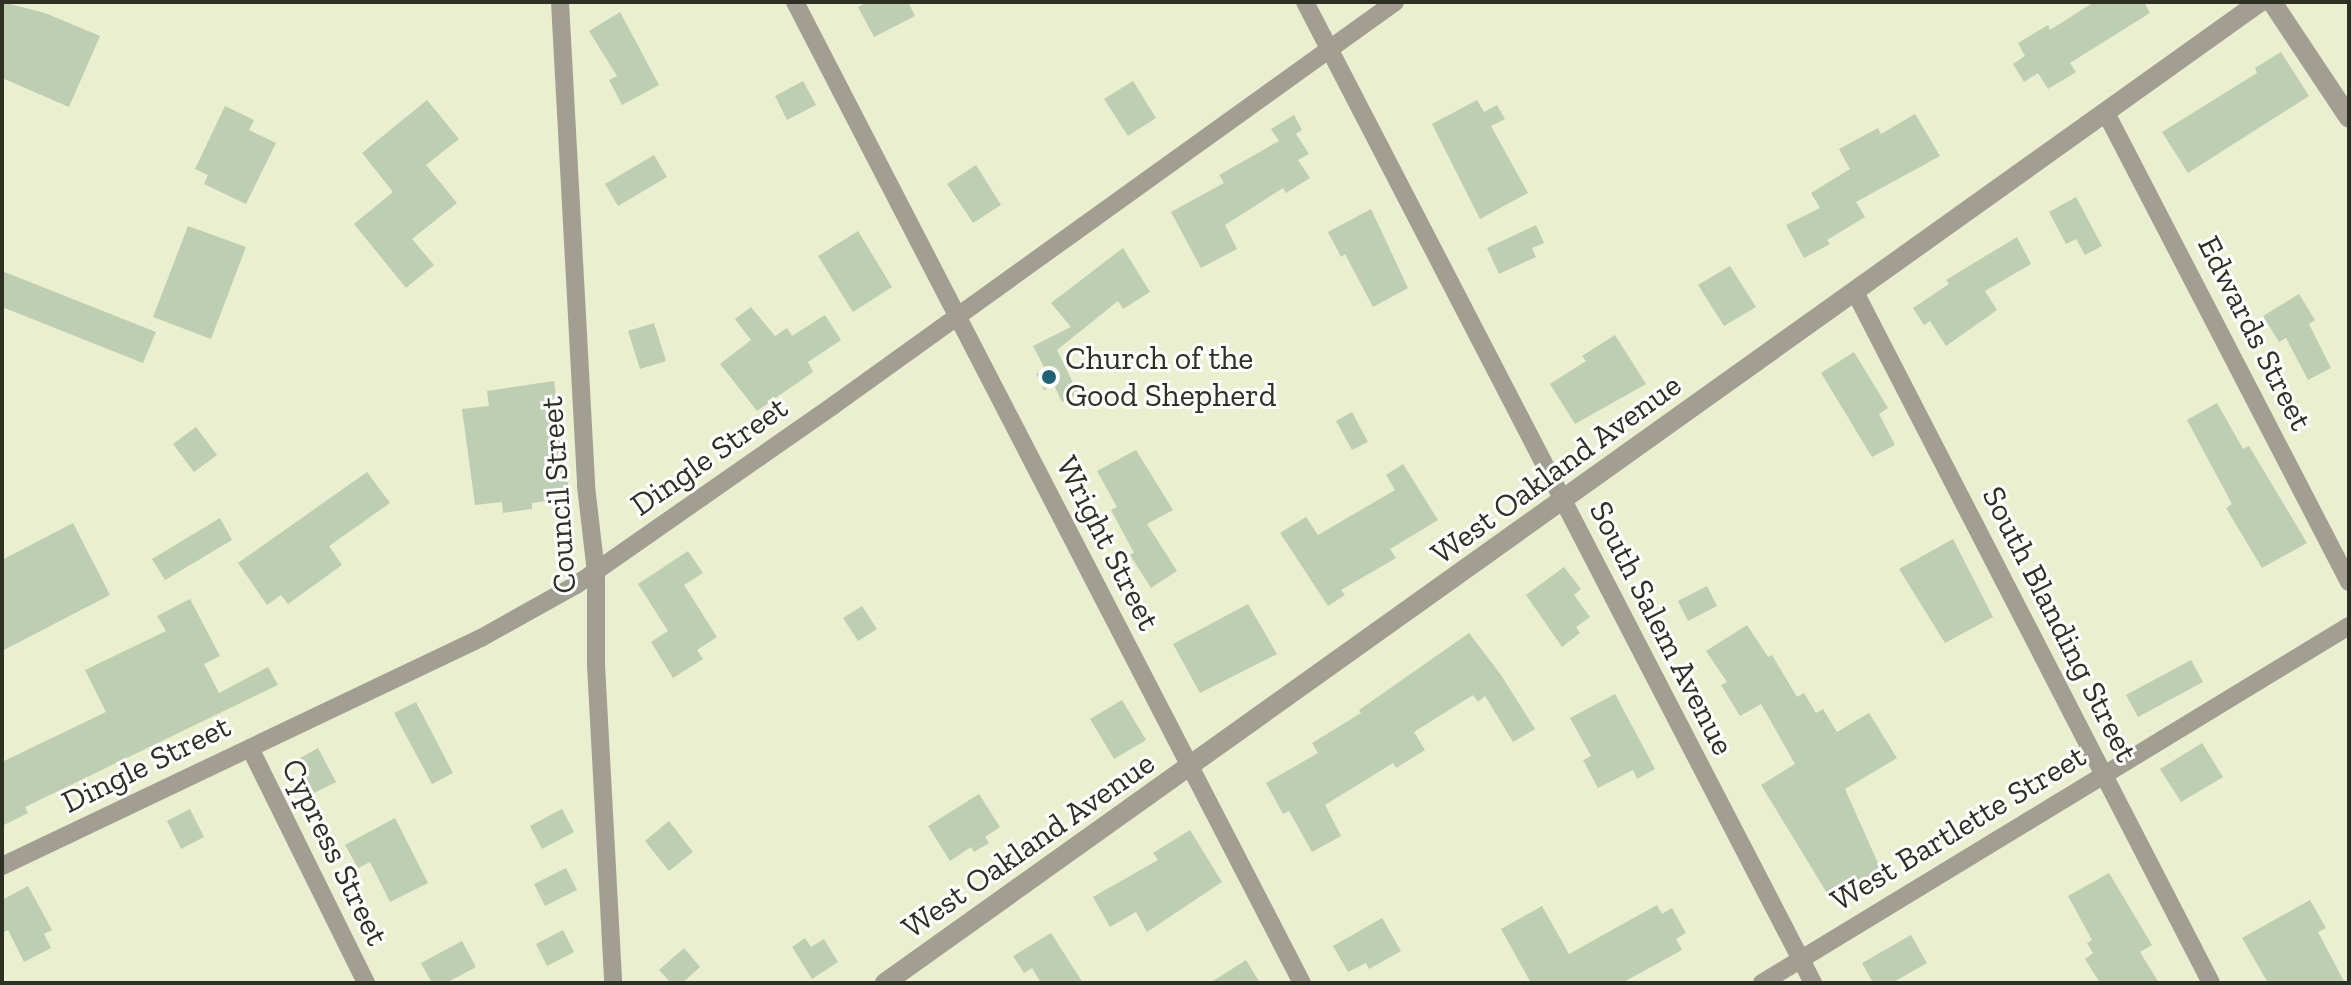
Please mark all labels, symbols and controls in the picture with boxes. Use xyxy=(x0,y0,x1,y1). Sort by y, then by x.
street label: Edwards Street xyxy=(2190,230,2320,436)
place label: Church of the Good Shepherd xyxy=(1065,340,1276,415)
street label: West Oakland Avenue xyxy=(1423,365,1689,573)
marker: Church of the Good Shepherd xyxy=(1040,368,1058,386)
street label: Dingle Street xyxy=(623,388,795,524)
street label: Council Street xyxy=(532,395,584,595)
street label: Wright Street xyxy=(1048,450,1168,636)
street label: South Blanding Street xyxy=(1974,480,2146,768)
street label: South Salem Avenue xyxy=(1581,494,1743,762)
street label: Dingle Street xyxy=(56,707,236,821)
street label: West Bartlette Street xyxy=(1824,737,2092,919)
street label: West Oakland Avenue xyxy=(894,743,1162,947)
street label: Cypress Street xyxy=(273,752,397,952)

